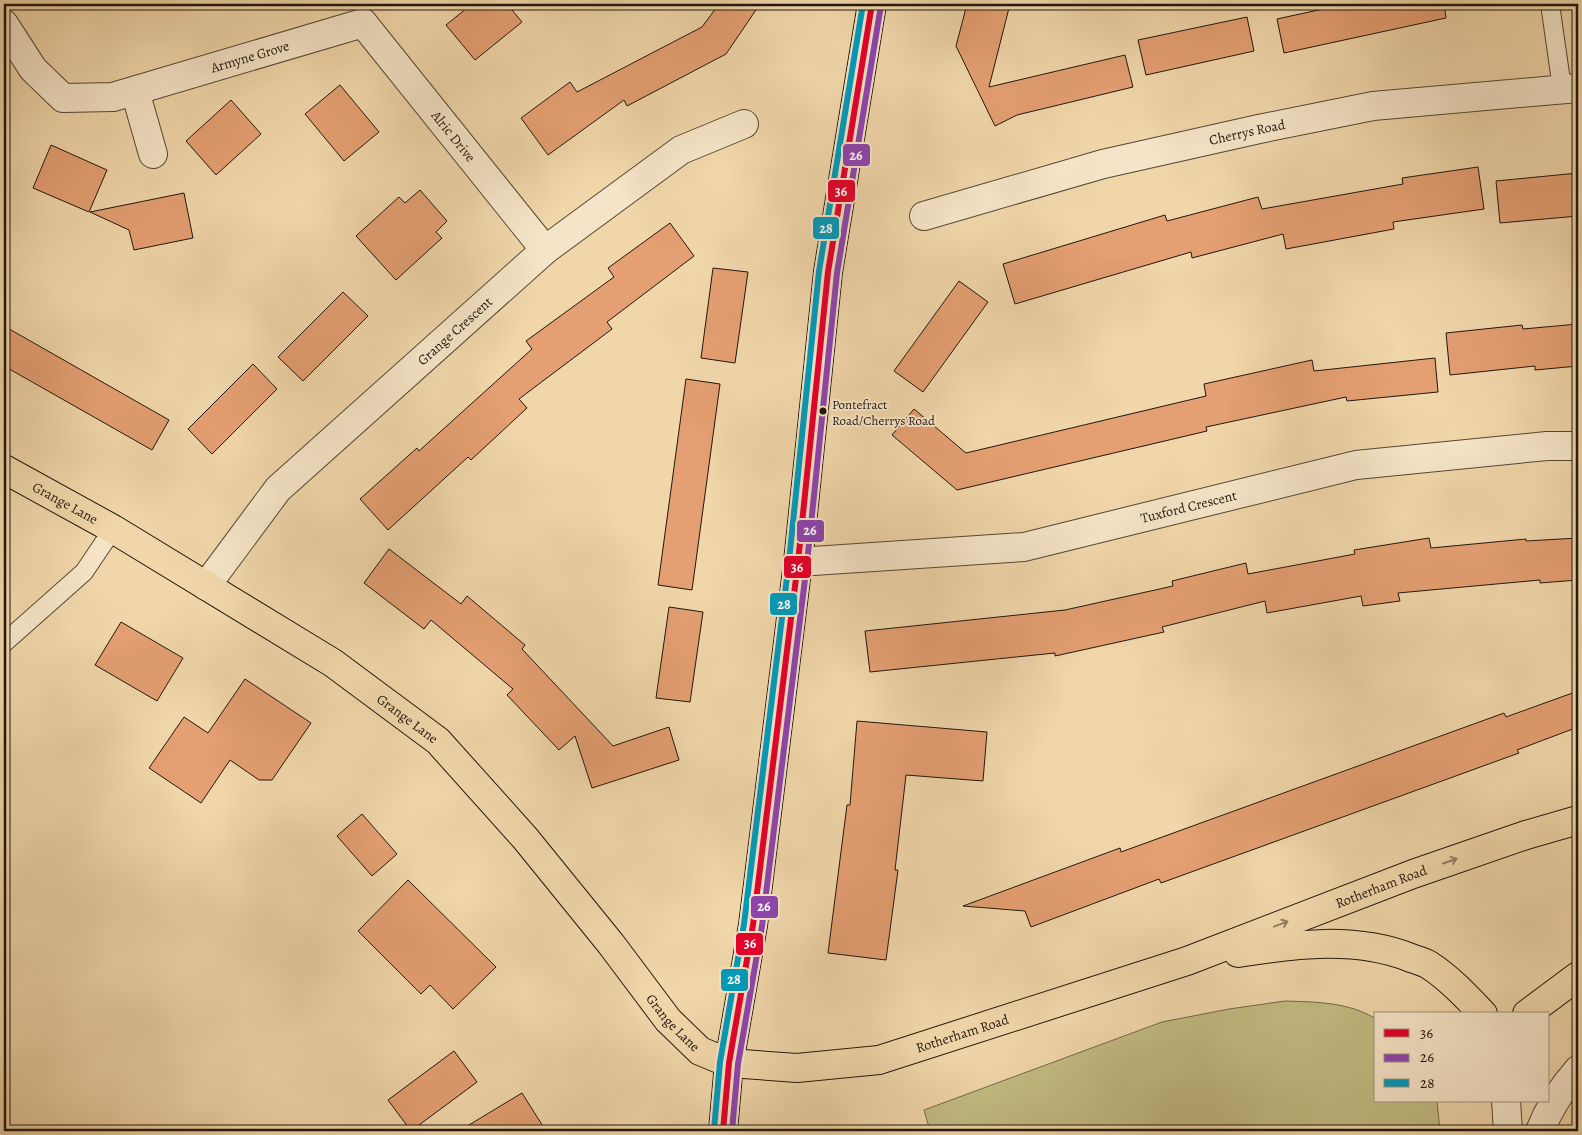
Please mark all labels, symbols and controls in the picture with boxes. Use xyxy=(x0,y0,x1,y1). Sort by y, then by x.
street label: Armyne Grove xyxy=(208,36,292,78)
street label: Alric Drive xyxy=(426,106,480,166)
street label: Cherrys Road xyxy=(1207,115,1287,150)
line badge: 26 xyxy=(842,143,871,167)
text: 26 xyxy=(849,146,863,165)
line badge: 36 xyxy=(827,179,856,203)
text: 36 xyxy=(835,182,848,201)
line badge: 28 xyxy=(812,216,840,240)
text: 28 xyxy=(819,219,833,238)
street label: Grange Crescent xyxy=(414,292,497,370)
place label: Pontefract Road/Cherrys Road xyxy=(832,396,935,429)
marker: Pontefract Road/Cherrys Road xyxy=(818,406,828,416)
street label: Grange Lane xyxy=(29,477,101,529)
street label: Tuxford Crescent xyxy=(1139,486,1239,528)
line badge: 26 xyxy=(796,519,825,543)
text: 26 xyxy=(803,521,817,540)
line badge: 36 xyxy=(783,555,812,579)
text: 36 xyxy=(791,558,804,577)
line badge: 28 xyxy=(769,592,798,616)
text: 28 xyxy=(777,595,791,614)
street label: Grange Lane xyxy=(373,690,442,748)
one-way arrow xyxy=(1441,856,1457,865)
street label: Rotherham Road xyxy=(1333,861,1430,913)
line badge: 26 xyxy=(750,895,779,919)
text: 26 xyxy=(757,897,771,916)
one-way arrow xyxy=(1273,919,1288,928)
line badge: 36 xyxy=(735,932,764,956)
text: 36 xyxy=(744,934,757,953)
line badge: 28 xyxy=(720,968,749,992)
text: 28 xyxy=(727,970,741,989)
street label: Grange Lane xyxy=(642,990,704,1056)
street label: Rotherham Road xyxy=(914,1010,1012,1058)
legend xyxy=(1374,1012,1550,1102)
text: 36 xyxy=(1420,1023,1433,1043)
text: 26 xyxy=(1420,1047,1434,1067)
text: 28 xyxy=(1420,1073,1434,1093)

